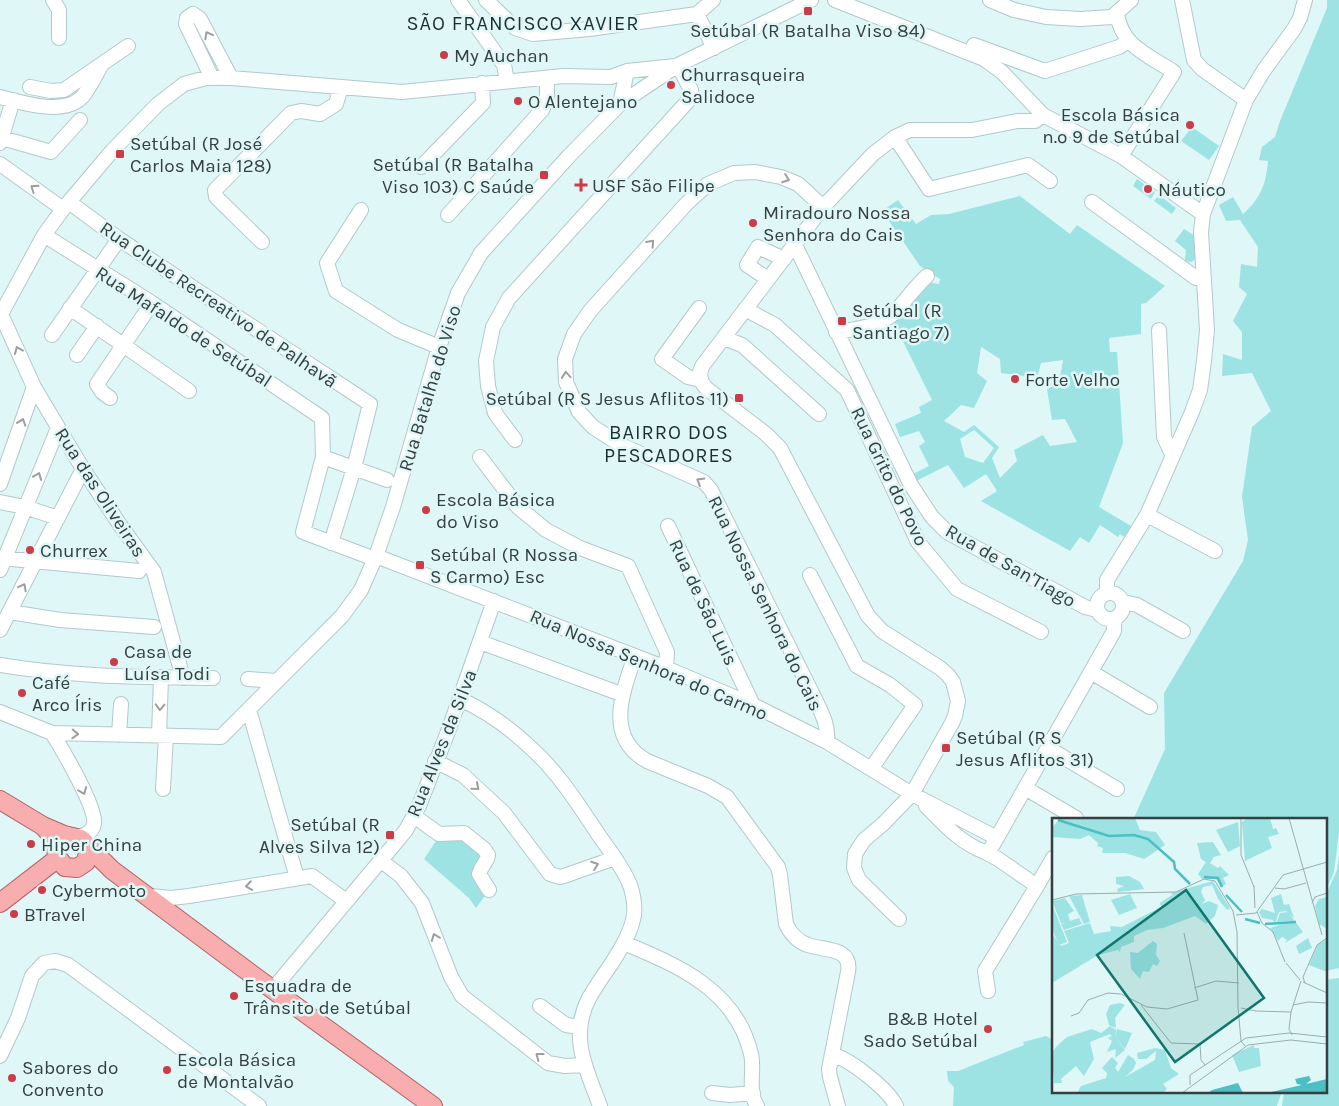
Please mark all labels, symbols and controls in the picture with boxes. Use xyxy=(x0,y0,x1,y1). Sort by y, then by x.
marker: Setúbal (R Batalha Viso 84) xyxy=(802,5,814,17)
district label: SÃO FRANCISCO XAVIER xyxy=(406,12,640,35)
place label: Setúbal (R Batalha Viso 84) xyxy=(690,20,926,42)
one-way arrow xyxy=(204,31,214,40)
place label: My Auchan xyxy=(454,45,549,67)
marker: My Auchan xyxy=(438,49,450,61)
place label: Churrasqueira Salidoce xyxy=(681,64,805,108)
marker: Churrasqueira Salidoce xyxy=(665,79,677,91)
place label: O Alentejano xyxy=(528,91,637,113)
marker: O Alentejano xyxy=(512,95,524,107)
place label: Escola Básica n.º 9 de Setúbal xyxy=(1042,104,1180,148)
marker: Escola Básica n.º 9 de Setúbal xyxy=(1184,119,1196,131)
place label: Setúbal (R José Carlos Maia 128) xyxy=(130,133,272,177)
marker: Setúbal (R José Carlos Maia 128) xyxy=(114,148,126,160)
place label: Setúbal (R Batalha Viso 103) C Saúde xyxy=(373,154,534,198)
marker: Setúbal (R Batalha Viso 103) C Saúde xyxy=(538,169,550,181)
one-way arrow xyxy=(781,173,790,183)
place label: USF São Filipe xyxy=(592,175,715,197)
marker: USF São Filipe xyxy=(574,178,588,192)
place label: Náutico xyxy=(1158,179,1226,201)
marker: Náutico xyxy=(1142,183,1154,195)
one-way arrow xyxy=(30,185,40,194)
place label: Miradouro Nossa Senhora do Cais xyxy=(763,202,911,246)
street label: Rua Clube Recreativo de Palhavã xyxy=(96,217,341,393)
marker: Miradouro Nossa Senhora do Cais xyxy=(747,217,759,229)
one-way arrow xyxy=(645,239,654,248)
street label: Rua Mafaldo de Setúbal xyxy=(91,262,276,392)
place label: Setúbal (R Santiago 7) xyxy=(852,300,950,344)
street label: Rua Batalha do Viso xyxy=(394,303,466,474)
marker: Setúbal (R Santiago 7) xyxy=(836,315,848,327)
one-way arrow xyxy=(13,346,24,355)
place label: Forte Velho xyxy=(1025,369,1120,391)
one-way arrow xyxy=(561,371,572,379)
marker: Forte Velho xyxy=(1009,373,1021,385)
place label: Setúbal (R S Jesus Aflitos 11) xyxy=(486,388,729,410)
marker: Setúbal (R S Jesus Aflitos 11) xyxy=(733,392,745,404)
street label: Rua Grito do Povo xyxy=(846,403,932,550)
one-way arrow xyxy=(16,418,26,427)
district label: BAIRRO DOS PESCADORES xyxy=(604,421,734,467)
street label: Rua das Oliveiras xyxy=(50,424,150,561)
one-way arrow xyxy=(32,472,43,481)
one-way arrow xyxy=(696,477,705,487)
place label: Escola Básica do Viso xyxy=(436,489,555,533)
street label: Rua Nossa Senhora do Cais xyxy=(703,492,827,715)
marker: Escola Básica do Viso xyxy=(420,504,432,516)
street label: Rua de San'Tiago xyxy=(942,520,1079,612)
street label: Rua de São Luis xyxy=(664,536,742,669)
place label: Churrex xyxy=(40,540,108,562)
marker: Churrex xyxy=(24,544,36,556)
place label: Setúbal (R Nossa S Carmo) Esc xyxy=(430,544,578,588)
marker: Setúbal (R Nossa S Carmo) Esc xyxy=(414,559,426,571)
one-way arrow xyxy=(17,583,27,592)
street label: Rua Nossa Senhora do Carmo xyxy=(526,605,771,725)
place label: Casa de Luísa Todi xyxy=(124,641,210,685)
marker: Casa de Luísa Todi xyxy=(108,656,120,668)
street label: Rua Alves da Silva xyxy=(402,667,482,820)
place label: Café Arco Íris xyxy=(32,672,102,716)
marker: Café Arco Íris xyxy=(16,687,28,699)
one-way arrow xyxy=(155,704,165,711)
place label: Setúbal (R S Jesus Aflitos 31) xyxy=(956,727,1094,771)
one-way arrow xyxy=(72,729,80,739)
marker: Setúbal (R S Jesus Aflitos 31) xyxy=(940,742,952,754)
one-way arrow xyxy=(471,781,480,790)
one-way arrow xyxy=(77,787,87,795)
place label: Setúbal (R Alves Silva 12) xyxy=(259,814,380,858)
inset map xyxy=(1052,818,1326,1094)
marker: Setúbal (R Alves Silva 12) xyxy=(384,829,396,841)
place label: Hiper China xyxy=(41,834,142,856)
marker: Hiper China xyxy=(25,838,37,850)
one-way arrow xyxy=(591,861,599,871)
place label: Cybermoto xyxy=(52,880,146,902)
one-way arrow xyxy=(244,881,253,891)
marker: Cybermoto xyxy=(36,884,48,896)
place label: BTravel xyxy=(24,904,86,926)
marker: BTravel xyxy=(8,908,20,920)
one-way arrow xyxy=(431,933,441,942)
place label: Esquadra de Trânsito de Setúbal xyxy=(244,975,411,1019)
marker: Esquadra de Trânsito de Setúbal xyxy=(228,990,240,1002)
place label: B&B Hotel Sado Setúbal xyxy=(863,1008,978,1052)
marker: B&B Hotel Sado Setúbal xyxy=(982,1023,994,1035)
place label: Escola Básica de Montalvão xyxy=(177,1049,296,1093)
one-way arrow xyxy=(535,1053,545,1062)
place label: Sabores do Convento xyxy=(22,1057,118,1101)
marker: Escola Básica de Montalvão xyxy=(161,1064,173,1076)
marker: Sabores do Convento xyxy=(6,1072,18,1084)

